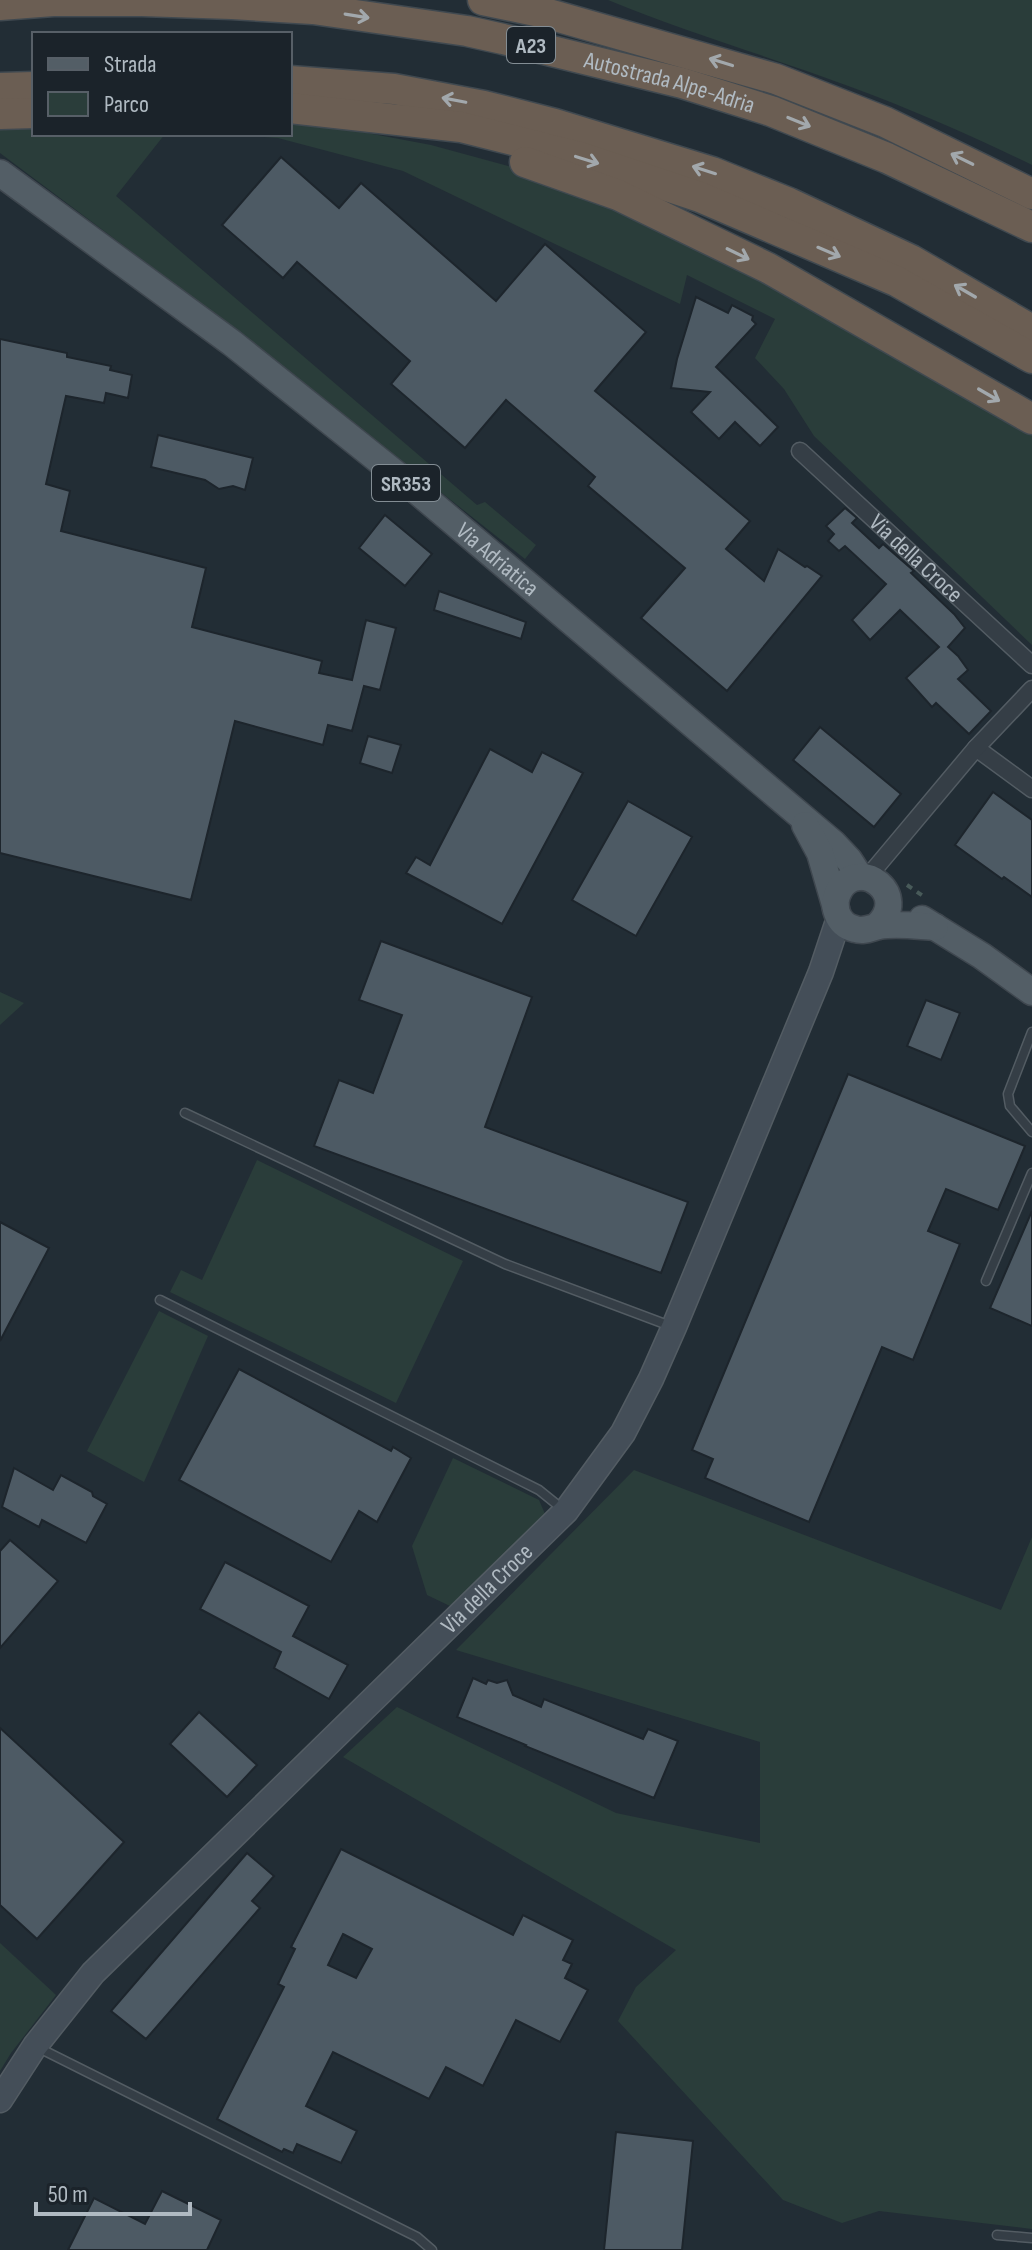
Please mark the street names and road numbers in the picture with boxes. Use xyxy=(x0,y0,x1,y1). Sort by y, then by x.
road number: A23 xyxy=(507,27,555,63)
street label: Autostrada Alpe-Adria xyxy=(580,45,758,120)
road number: SR353 xyxy=(372,465,440,501)
street label: Via della Croce xyxy=(863,508,969,609)
street label: Via Adriatica xyxy=(450,516,544,603)
street label: Via della Croce xyxy=(435,1537,539,1640)

